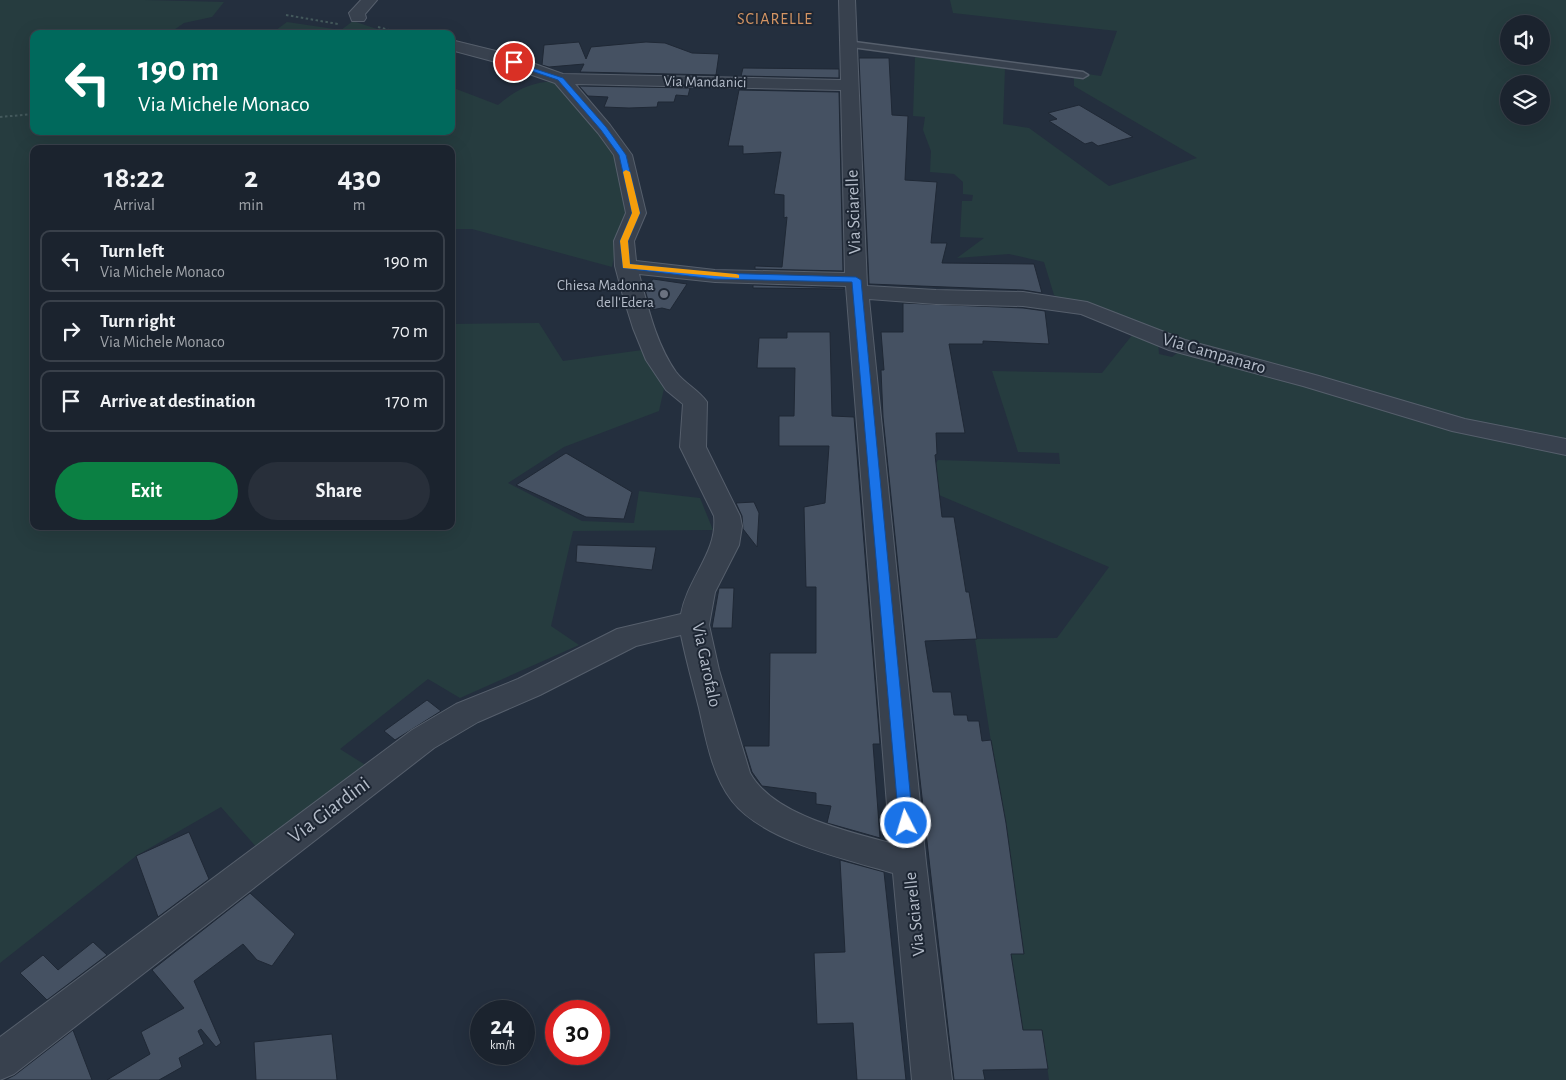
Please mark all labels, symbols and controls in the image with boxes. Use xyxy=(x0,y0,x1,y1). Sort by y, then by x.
district label: SCIARELLE xyxy=(737,11,813,27)
map controls xyxy=(1500,15,1550,125)
button: sound xyxy=(1500,15,1550,65)
pin xyxy=(493,41,535,83)
icon: arrive xyxy=(500,48,528,76)
icon: left xyxy=(55,50,120,115)
text: 190 m xyxy=(138,52,219,87)
street label: Via Mandanici xyxy=(663,74,747,90)
button: layers xyxy=(1500,75,1550,125)
text: Via Michele Monaco xyxy=(138,93,310,115)
text: 18:22 xyxy=(104,163,165,193)
text: 2 xyxy=(244,163,258,193)
text: 430 xyxy=(337,163,381,193)
street label: Via Sciarelle xyxy=(844,169,864,255)
text: Arrival xyxy=(114,197,155,213)
text: min xyxy=(239,197,263,213)
text: m xyxy=(353,197,366,213)
text: Turn left xyxy=(100,242,164,261)
icon: left xyxy=(57,247,85,275)
text: 190 m xyxy=(384,252,428,271)
text: Via Michele Monaco xyxy=(100,264,225,280)
place label: Chiesa Madonna dell'Edera xyxy=(557,278,654,310)
marker: Chiesa Madonna dell'Edera xyxy=(658,288,670,300)
text: Turn right xyxy=(100,312,175,331)
icon: right xyxy=(57,317,85,345)
text: 70 m xyxy=(392,322,428,341)
street label: Via Campanaro xyxy=(1160,331,1268,377)
text: Via Michele Monaco xyxy=(100,334,225,350)
icon: arrive xyxy=(57,387,85,415)
text: Arrive at destination xyxy=(100,392,256,411)
text: 170 m xyxy=(385,392,428,411)
button: Exit xyxy=(55,462,238,520)
button: Share xyxy=(248,462,430,520)
street label: Via Garofalo xyxy=(688,621,724,709)
street label: Via Giardini xyxy=(284,773,374,847)
position arrow xyxy=(879,796,931,848)
street label: Via Sciarelle xyxy=(902,871,928,957)
speed limit sign: 30 xyxy=(545,1000,610,1065)
text: 24 xyxy=(490,1014,515,1039)
text: km/h xyxy=(490,1039,515,1051)

